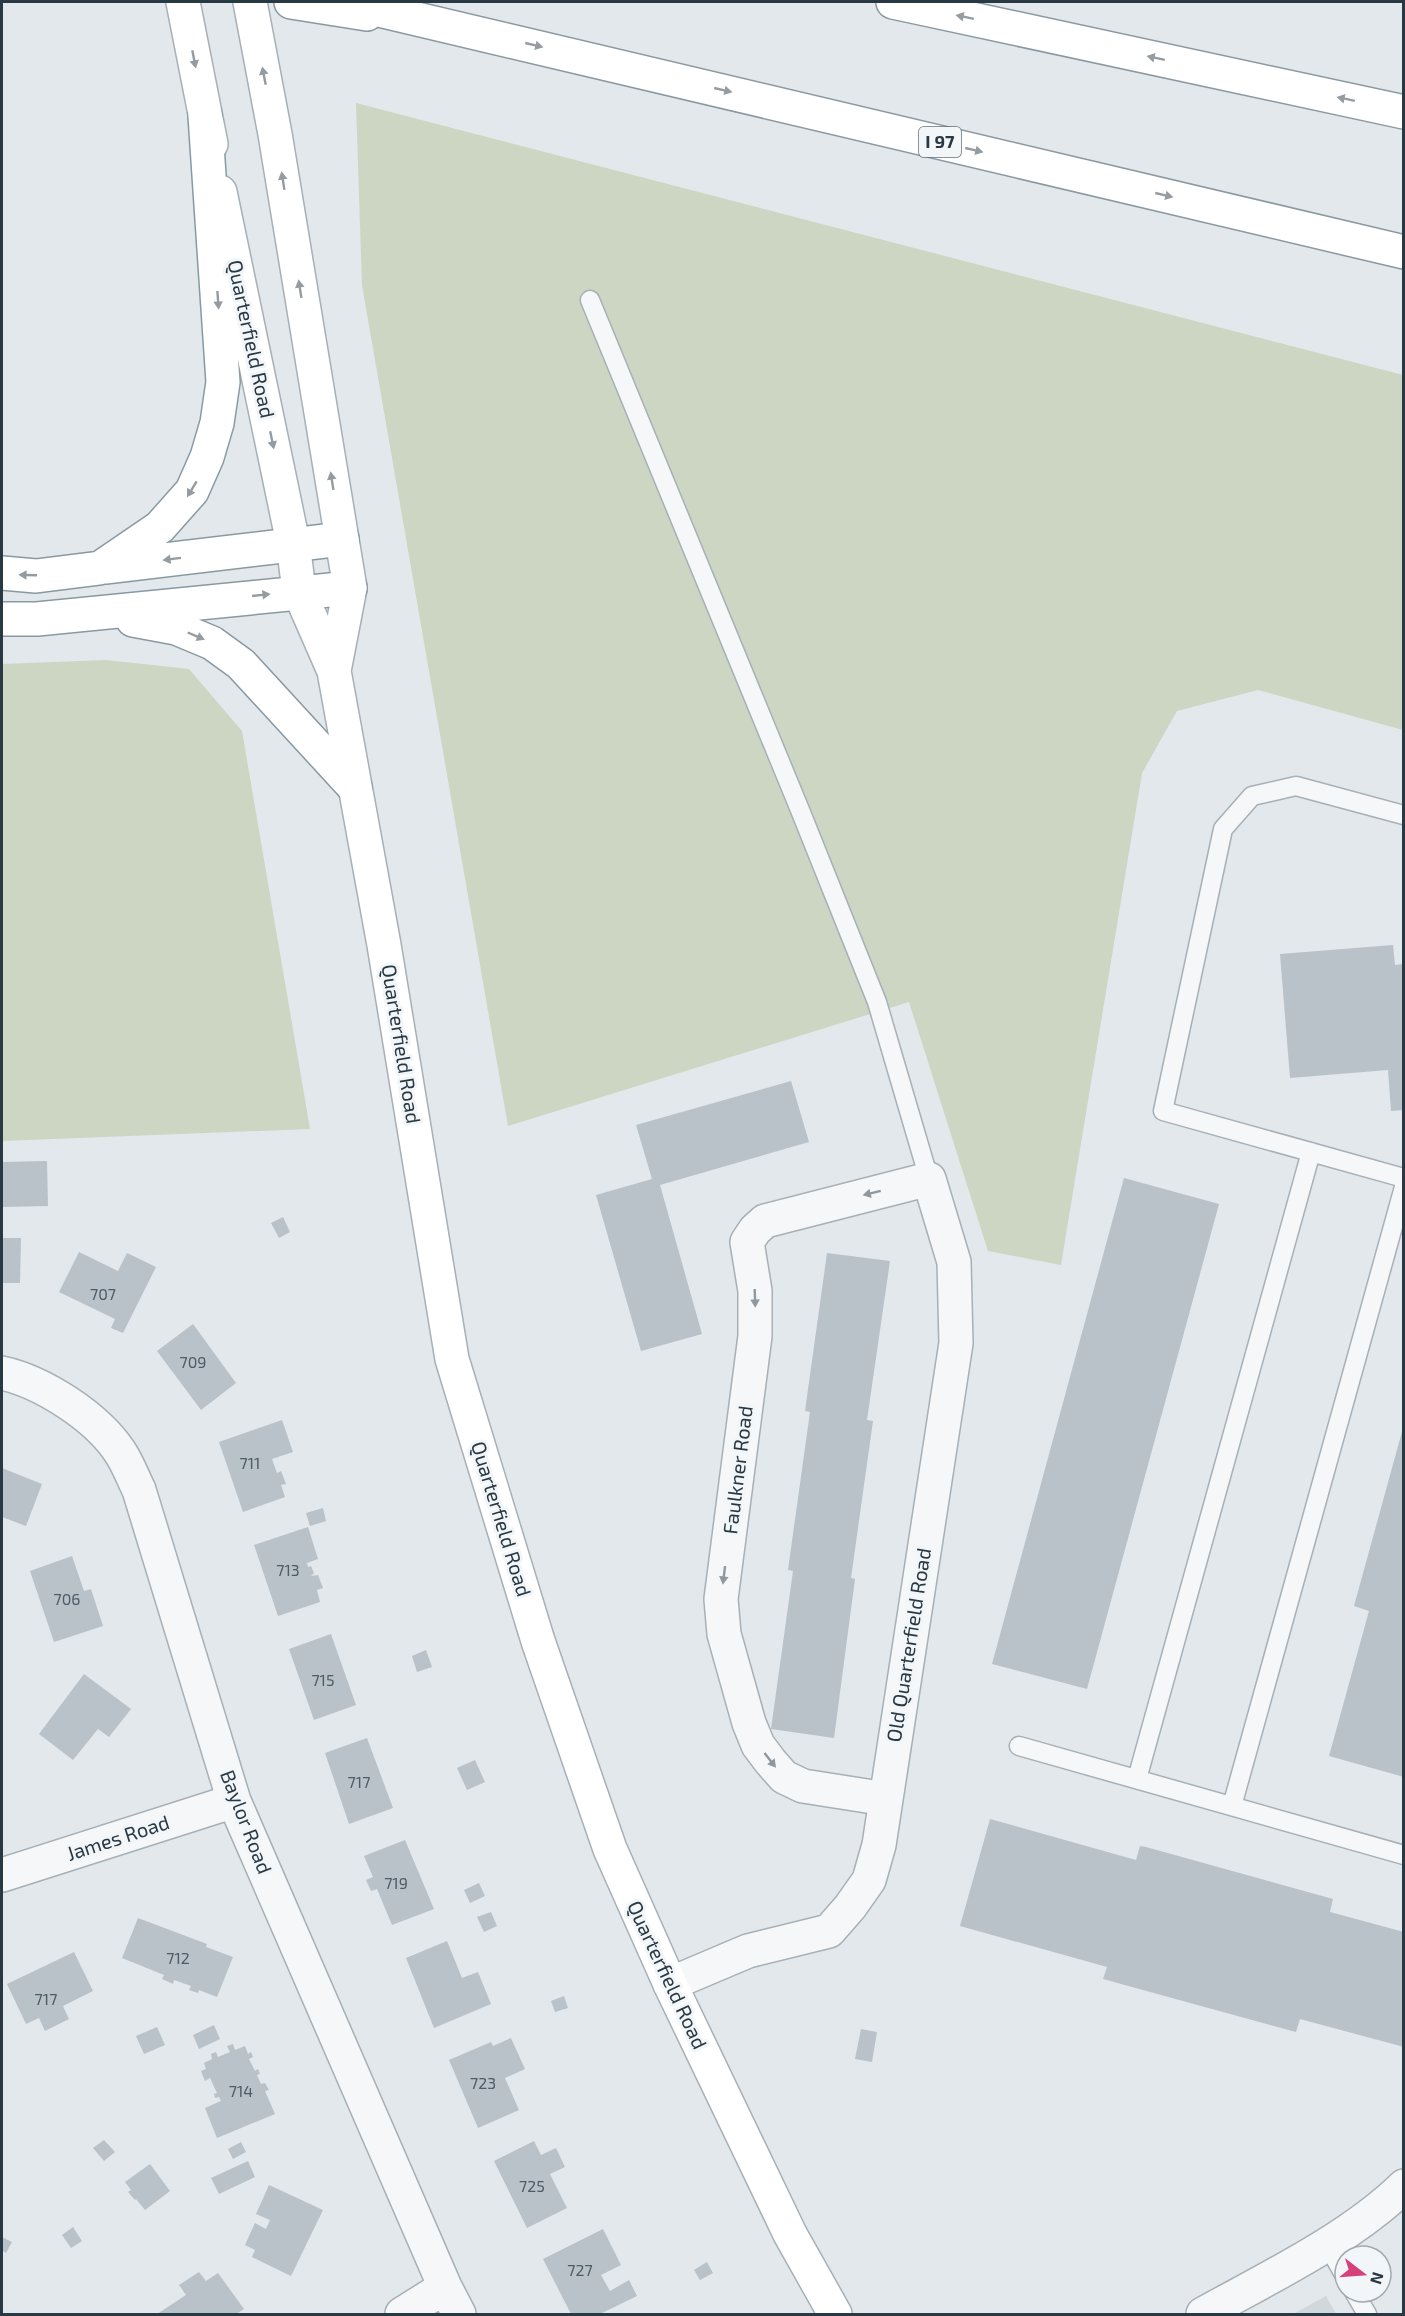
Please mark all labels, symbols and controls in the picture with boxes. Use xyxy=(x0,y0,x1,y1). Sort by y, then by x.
one-way arrow xyxy=(955,12,974,21)
one-way arrow xyxy=(524,41,543,51)
one-way arrow xyxy=(190,49,199,68)
one-way arrow xyxy=(1146,53,1165,62)
one-way arrow xyxy=(259,67,268,86)
one-way arrow xyxy=(714,86,733,96)
one-way arrow xyxy=(1337,94,1356,104)
road number: I 97 xyxy=(919,127,961,157)
one-way arrow xyxy=(965,145,984,155)
one-way arrow xyxy=(278,171,287,190)
one-way arrow xyxy=(1155,190,1173,200)
street label: Quarterfield Road xyxy=(224,258,280,420)
one-way arrow xyxy=(296,279,305,298)
one-way arrow xyxy=(213,290,222,309)
one-way arrow xyxy=(267,431,277,449)
one-way arrow xyxy=(327,471,336,490)
one-way arrow xyxy=(186,481,197,497)
one-way arrow xyxy=(163,554,182,563)
one-way arrow xyxy=(19,570,38,579)
one-way arrow xyxy=(252,591,271,600)
one-way arrow xyxy=(187,632,205,641)
street label: Quarterfield Road xyxy=(378,962,426,1125)
one-way arrow xyxy=(863,1189,881,1199)
house number: 707 xyxy=(90,1284,116,1303)
one-way arrow xyxy=(750,1288,760,1307)
house number: 709 xyxy=(180,1352,207,1371)
street label: Faulkner Road xyxy=(717,1404,757,1536)
street label: Quarterfield Road xyxy=(467,1438,537,1599)
house number: 711 xyxy=(240,1453,260,1472)
street label: Old Quarterfield Road xyxy=(881,1546,935,1744)
house number: 713 xyxy=(276,1560,300,1579)
one-way arrow xyxy=(719,1565,729,1584)
house number: 706 xyxy=(54,1589,81,1608)
house number: 715 xyxy=(311,1670,335,1689)
one-way arrow xyxy=(763,1752,776,1768)
street label: Baylor Road xyxy=(216,1766,278,1877)
house number: 717 xyxy=(348,1772,370,1791)
street label: James Road xyxy=(63,1809,172,1865)
house number: 719 xyxy=(384,1873,408,1892)
street label: Quarterfield Road xyxy=(623,1897,713,2053)
house number: 712 xyxy=(166,1948,190,1967)
house number: 717 xyxy=(35,1989,57,2008)
house number: 723 xyxy=(470,2073,496,2092)
house number: 714 xyxy=(229,2081,253,2100)
house number: 725 xyxy=(519,2176,545,2195)
north arrow xyxy=(1333,2244,1393,2304)
house number: 727 xyxy=(567,2260,593,2279)
text: N xyxy=(1367,2270,1389,2287)

